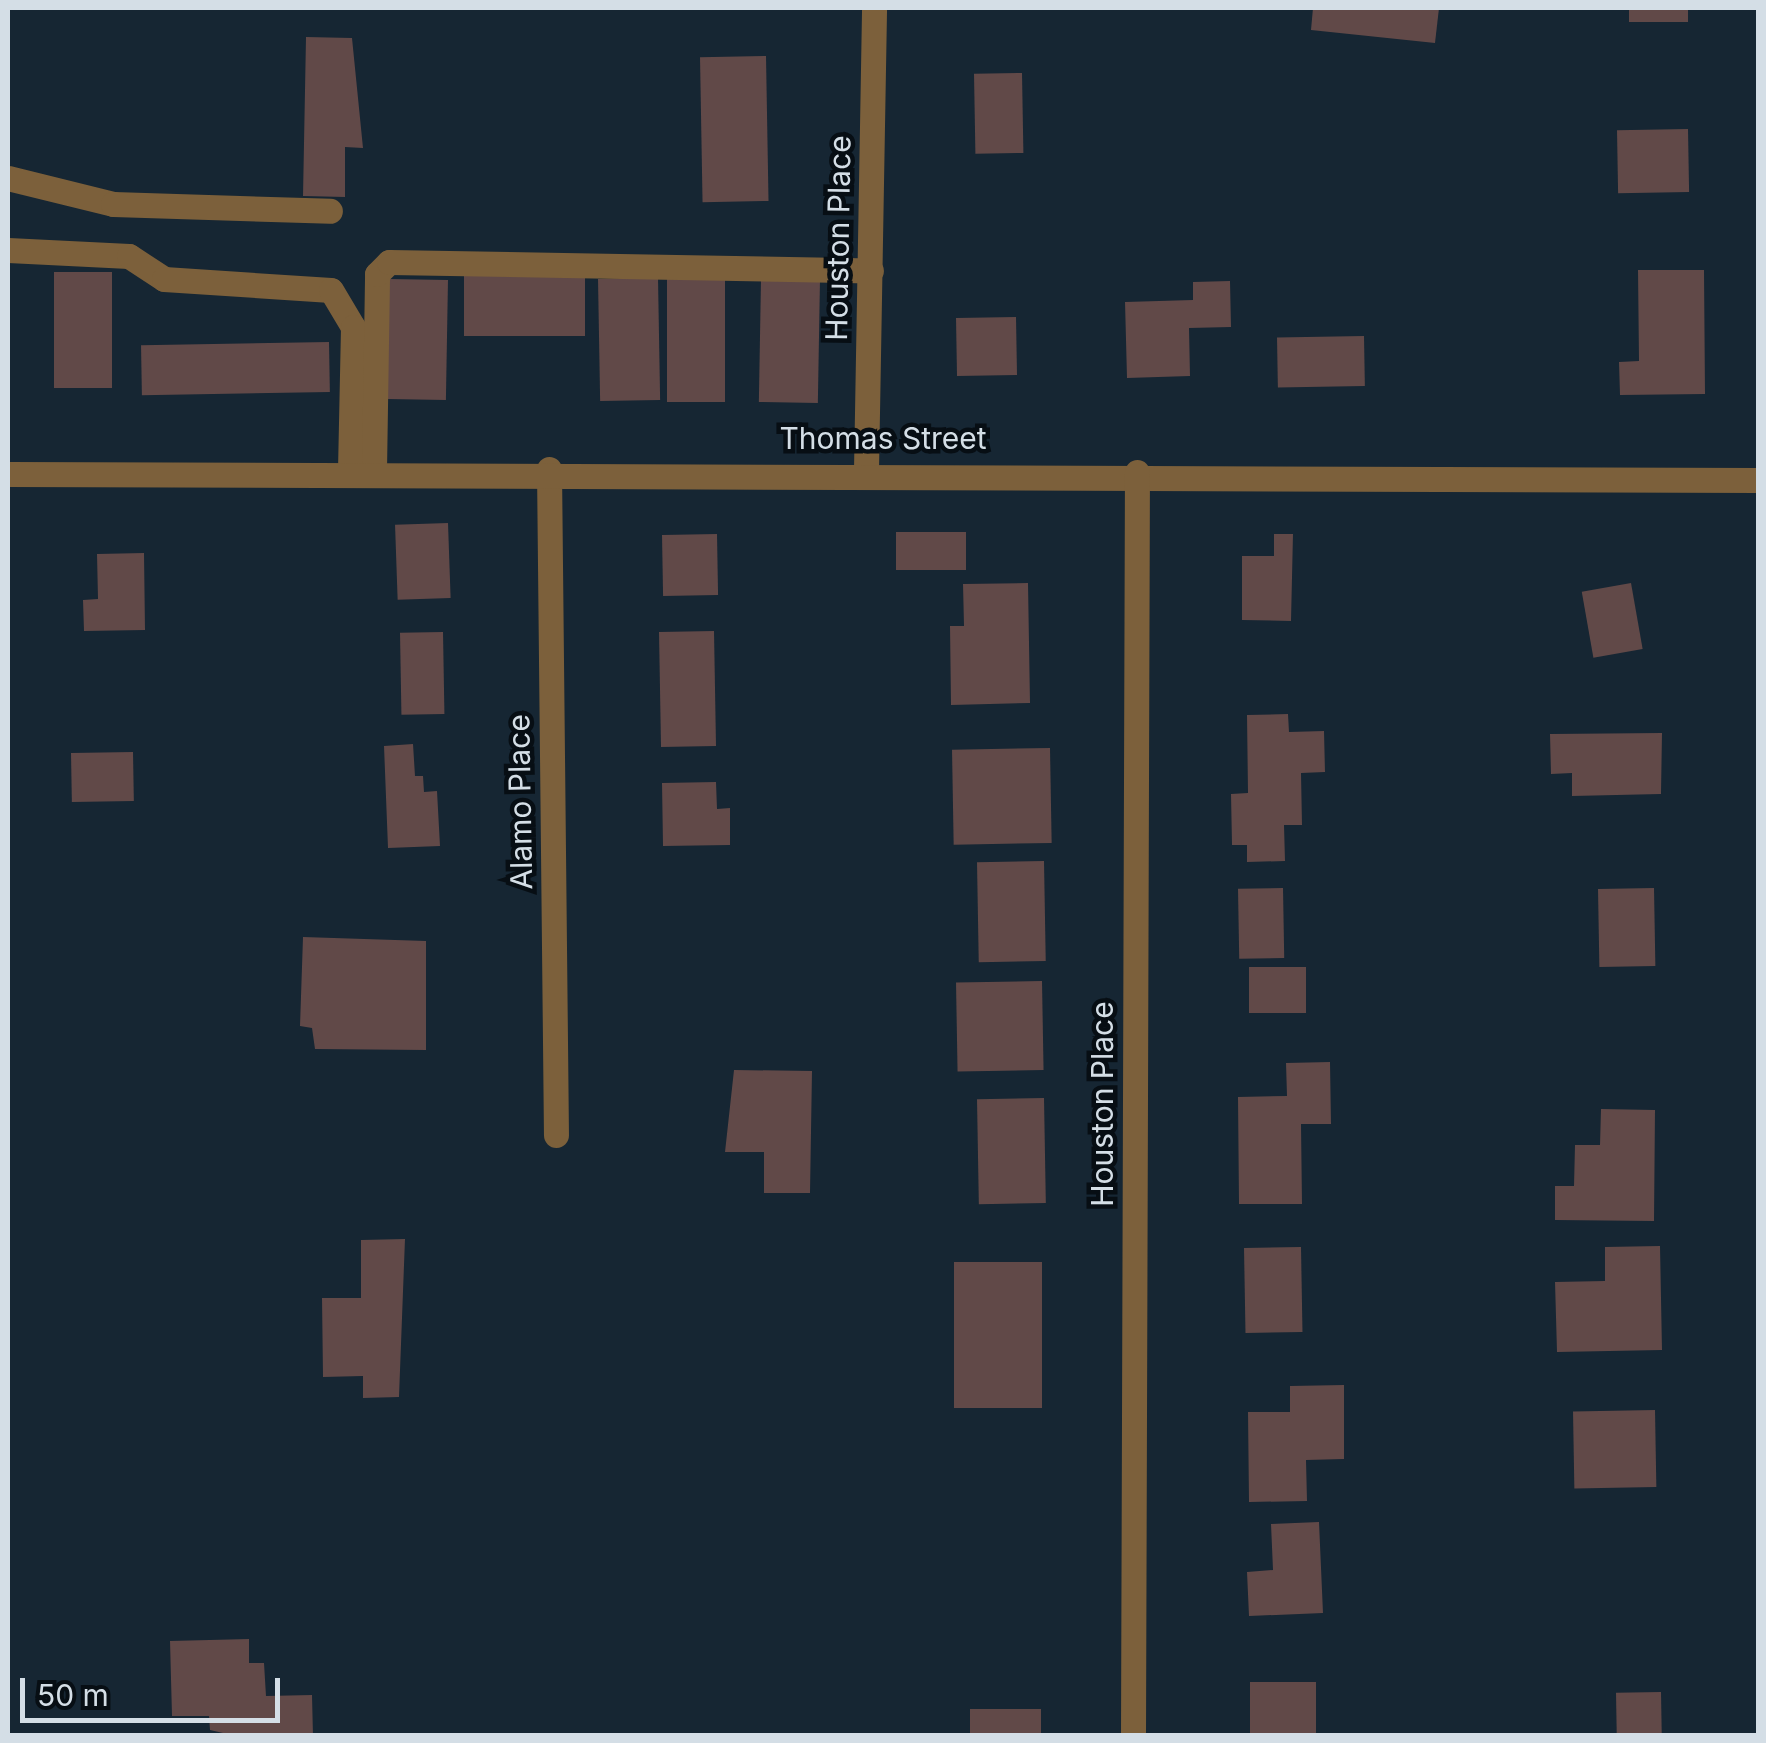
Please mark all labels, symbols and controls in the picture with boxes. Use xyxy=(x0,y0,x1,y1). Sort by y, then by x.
street label: Houston Place xyxy=(818,135,858,341)
street label: Thomas Street xyxy=(779,420,987,456)
street label: Alamo Place xyxy=(500,714,540,890)
street label: Houston Place xyxy=(1084,1001,1120,1207)
scale bar xyxy=(25,1658,285,1720)
text: 50 m xyxy=(37,1677,109,1713)

